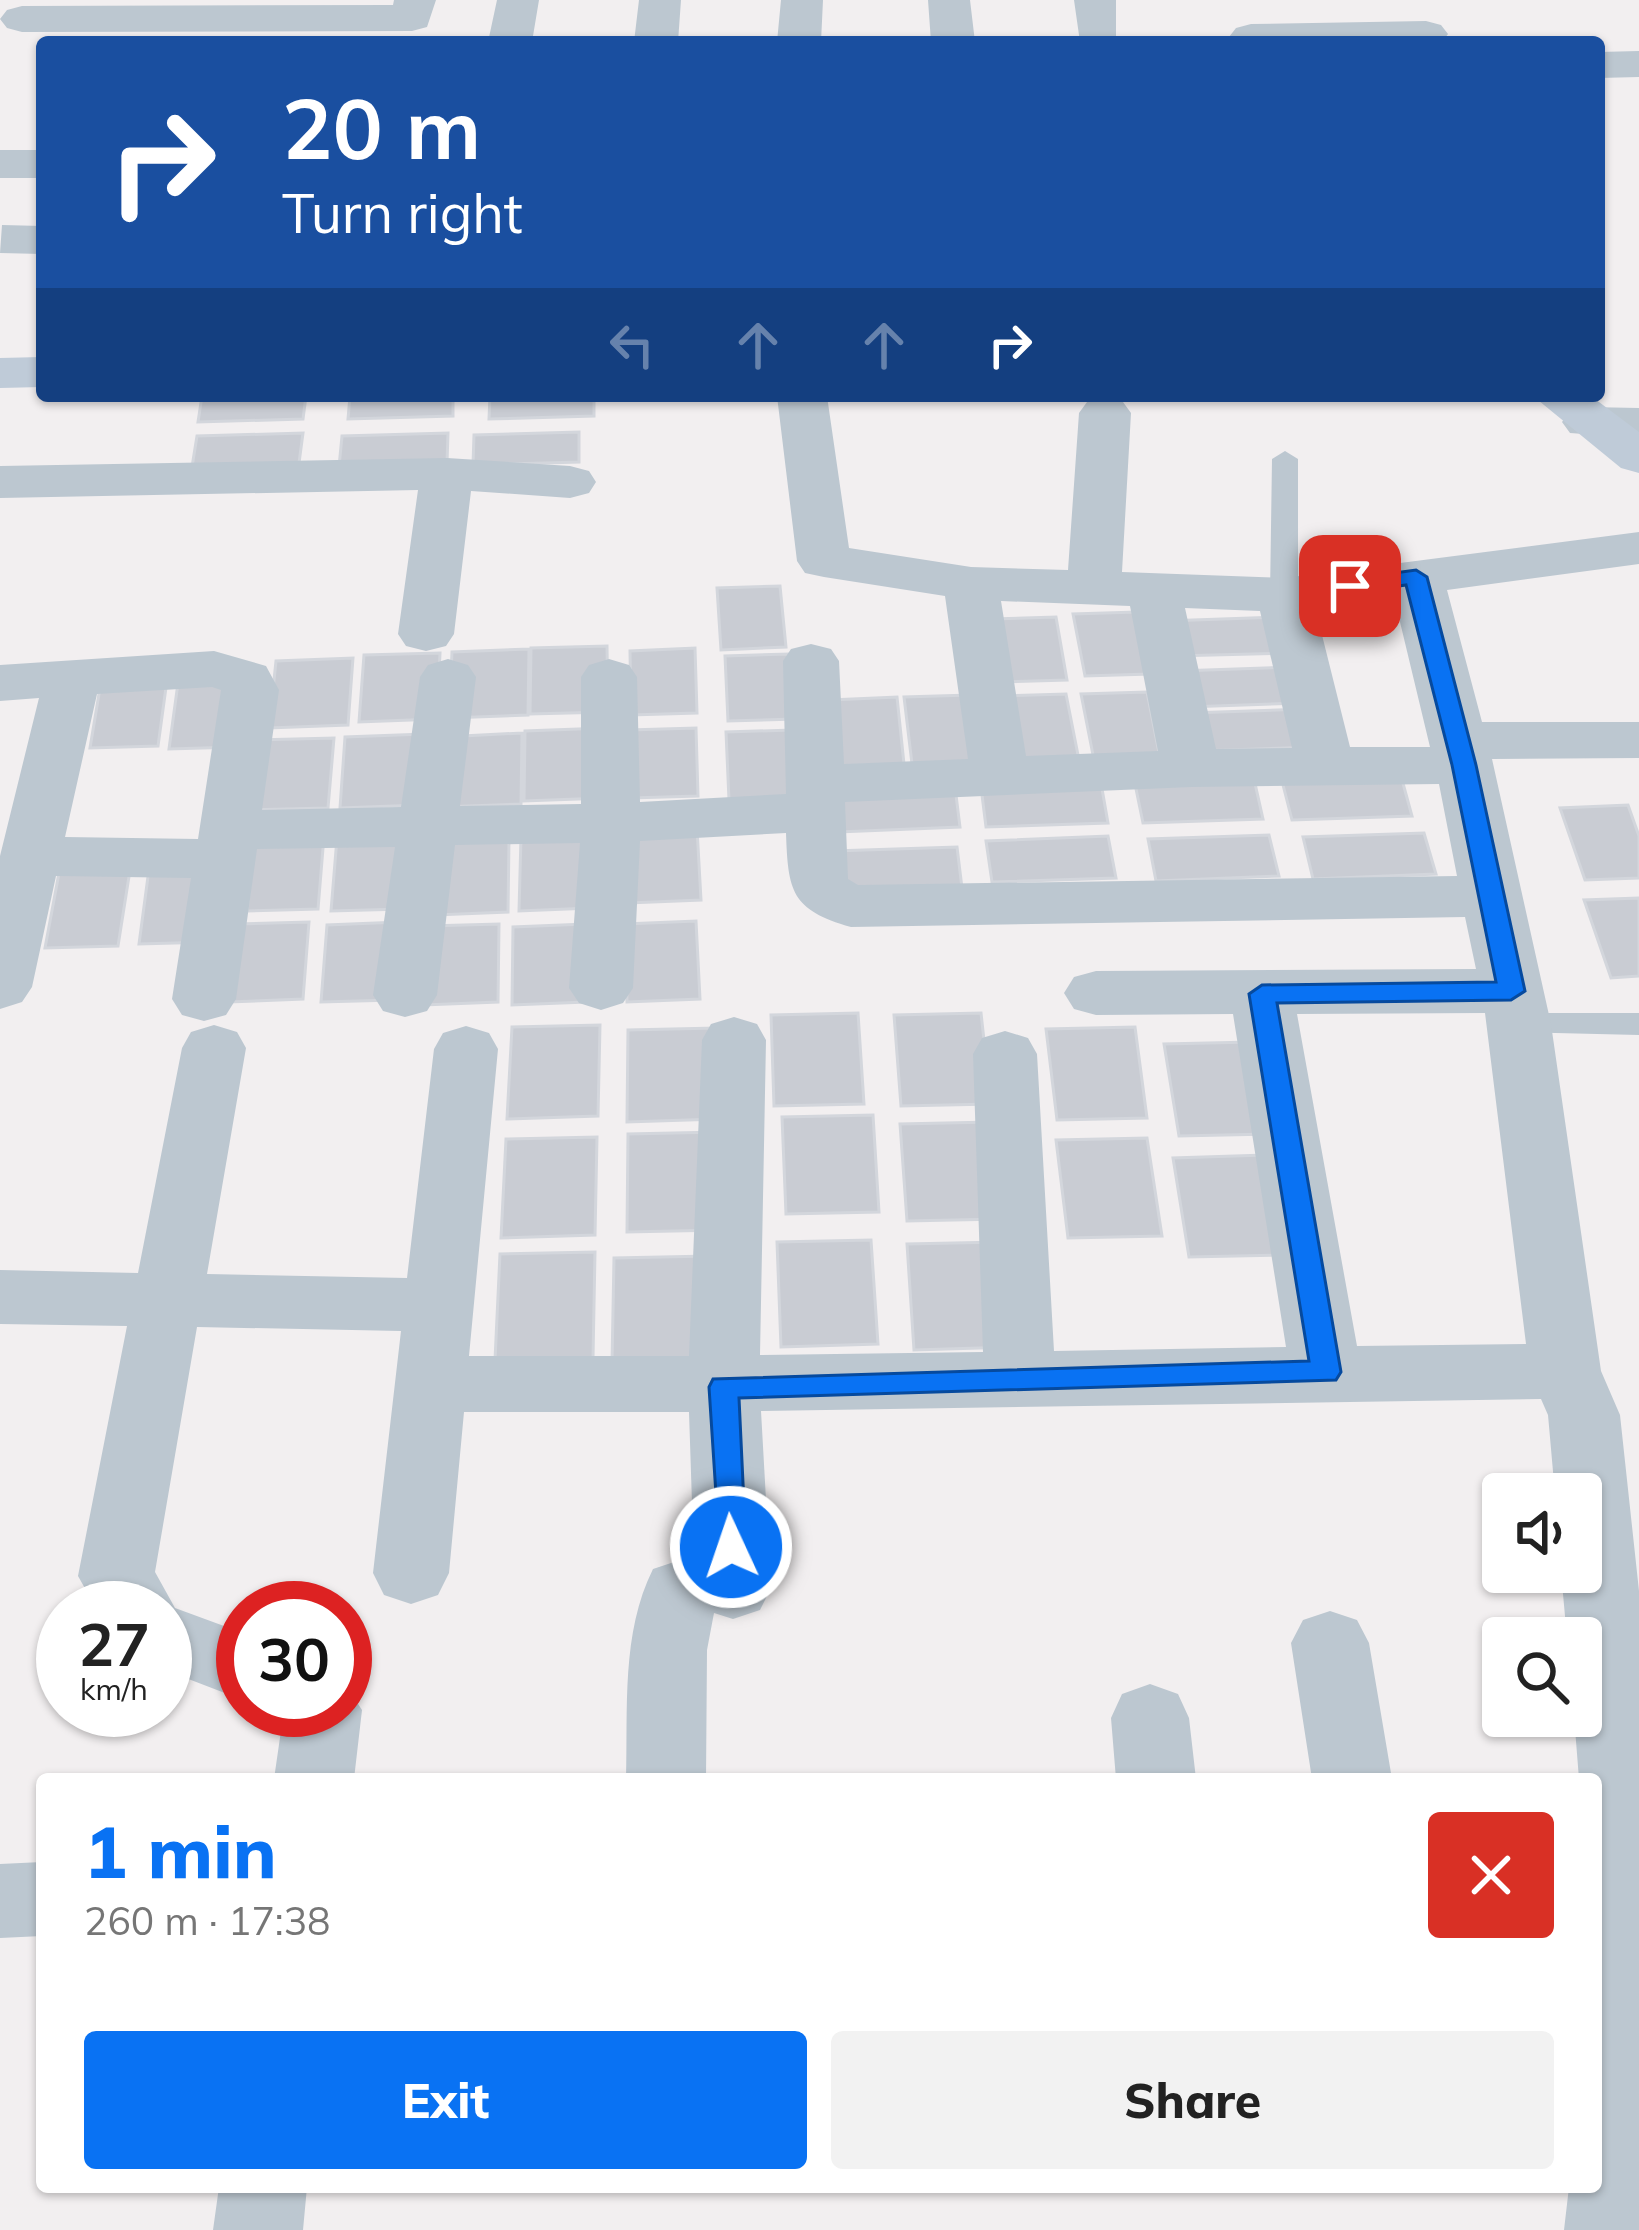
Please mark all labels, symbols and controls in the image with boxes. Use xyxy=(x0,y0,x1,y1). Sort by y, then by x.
text: 20 m xyxy=(282,75,481,180)
icon: right xyxy=(84,84,240,240)
text: Turn right xyxy=(282,179,523,247)
icon: left xyxy=(599,312,665,378)
icon: ahead xyxy=(725,312,791,378)
icon: ahead xyxy=(851,312,917,378)
icon: right xyxy=(977,312,1043,378)
pin xyxy=(1299,535,1401,637)
icon: arrive xyxy=(1317,553,1383,619)
map controls xyxy=(1482,1473,1602,1737)
button: sound xyxy=(1482,1473,1602,1593)
position arrow xyxy=(668,1484,794,1610)
speed limit sign: 30 xyxy=(216,1581,372,1737)
text: 27 xyxy=(78,1606,150,1681)
button: search xyxy=(1482,1617,1602,1737)
text: km/h xyxy=(80,1670,148,1708)
text: 1 min xyxy=(84,1806,277,1896)
button: close xyxy=(1428,1812,1554,1938)
text: 260 m · 17:38 xyxy=(84,1896,330,1945)
button: Exit xyxy=(84,2031,807,2169)
button: Share xyxy=(831,2031,1554,2169)

